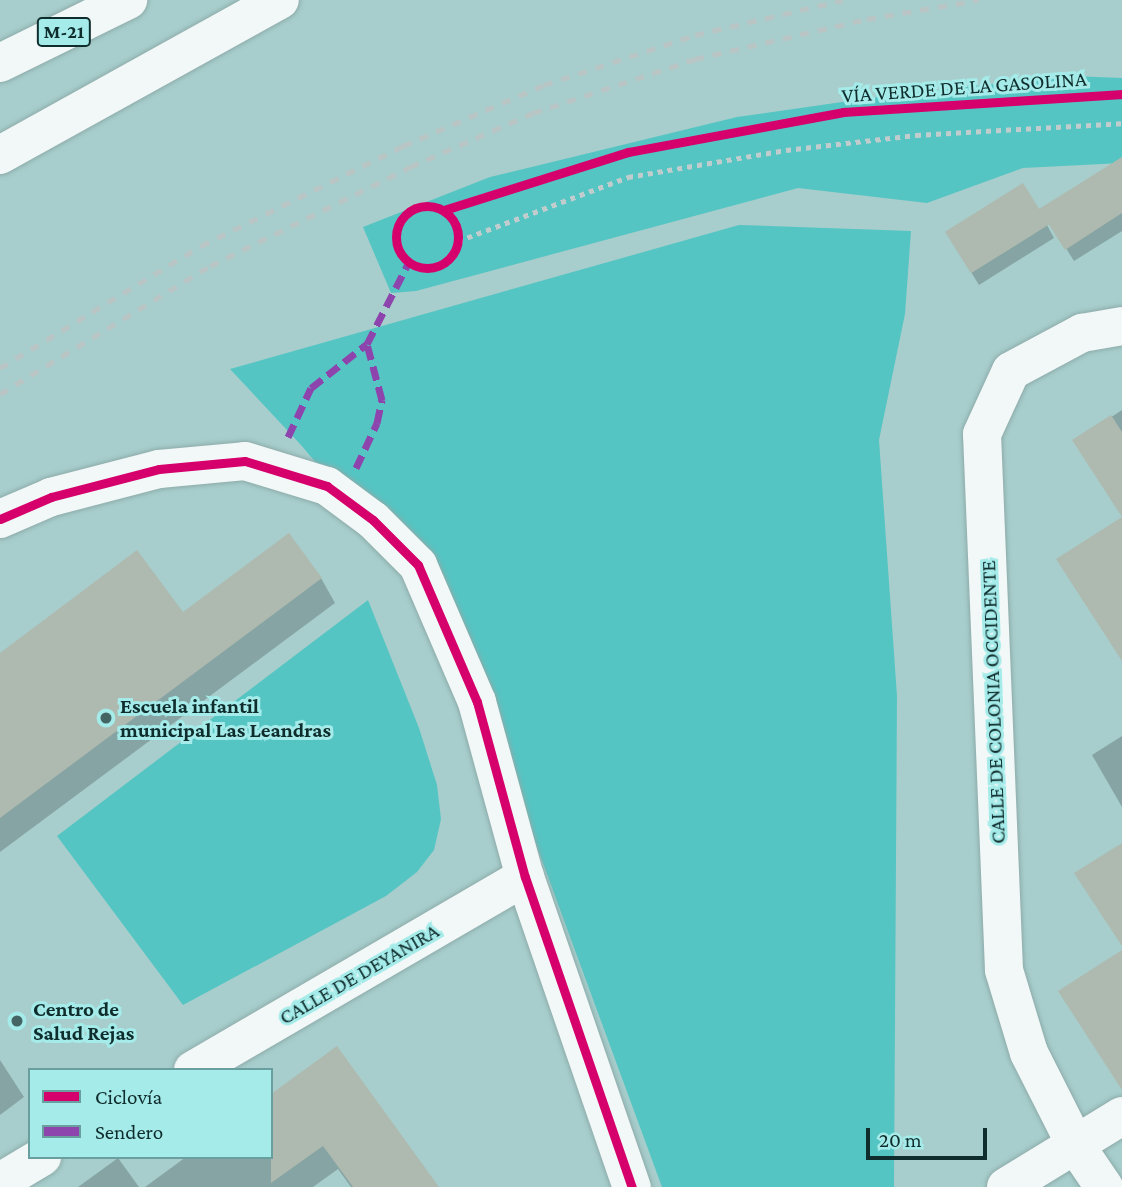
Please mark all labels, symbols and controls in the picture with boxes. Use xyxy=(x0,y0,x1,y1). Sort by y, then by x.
road number: M-21 xyxy=(36,16,92,48)
street label: VÍA VERDE DE LA GASOLINA xyxy=(841,66,1087,108)
street label: CALLE DE COLONIA OCCIDENTE xyxy=(975,560,1011,844)
place label: Escuela infantil municipal Las Leandras xyxy=(120,693,331,743)
marker: Escuela infantil municipal Las Leandras xyxy=(98,710,114,726)
street label: CALLE DE DEYANIRA xyxy=(275,918,443,1030)
place label: Centro de Salud Rejas xyxy=(33,996,134,1046)
marker: Centro de Salud Rejas xyxy=(7,1011,27,1031)
legend xyxy=(28,1068,273,1159)
text: Ciclovía xyxy=(95,1085,162,1109)
scale bar xyxy=(870,1114,991,1158)
text: Sendero xyxy=(95,1120,163,1144)
text: 20 m xyxy=(879,1128,922,1152)

